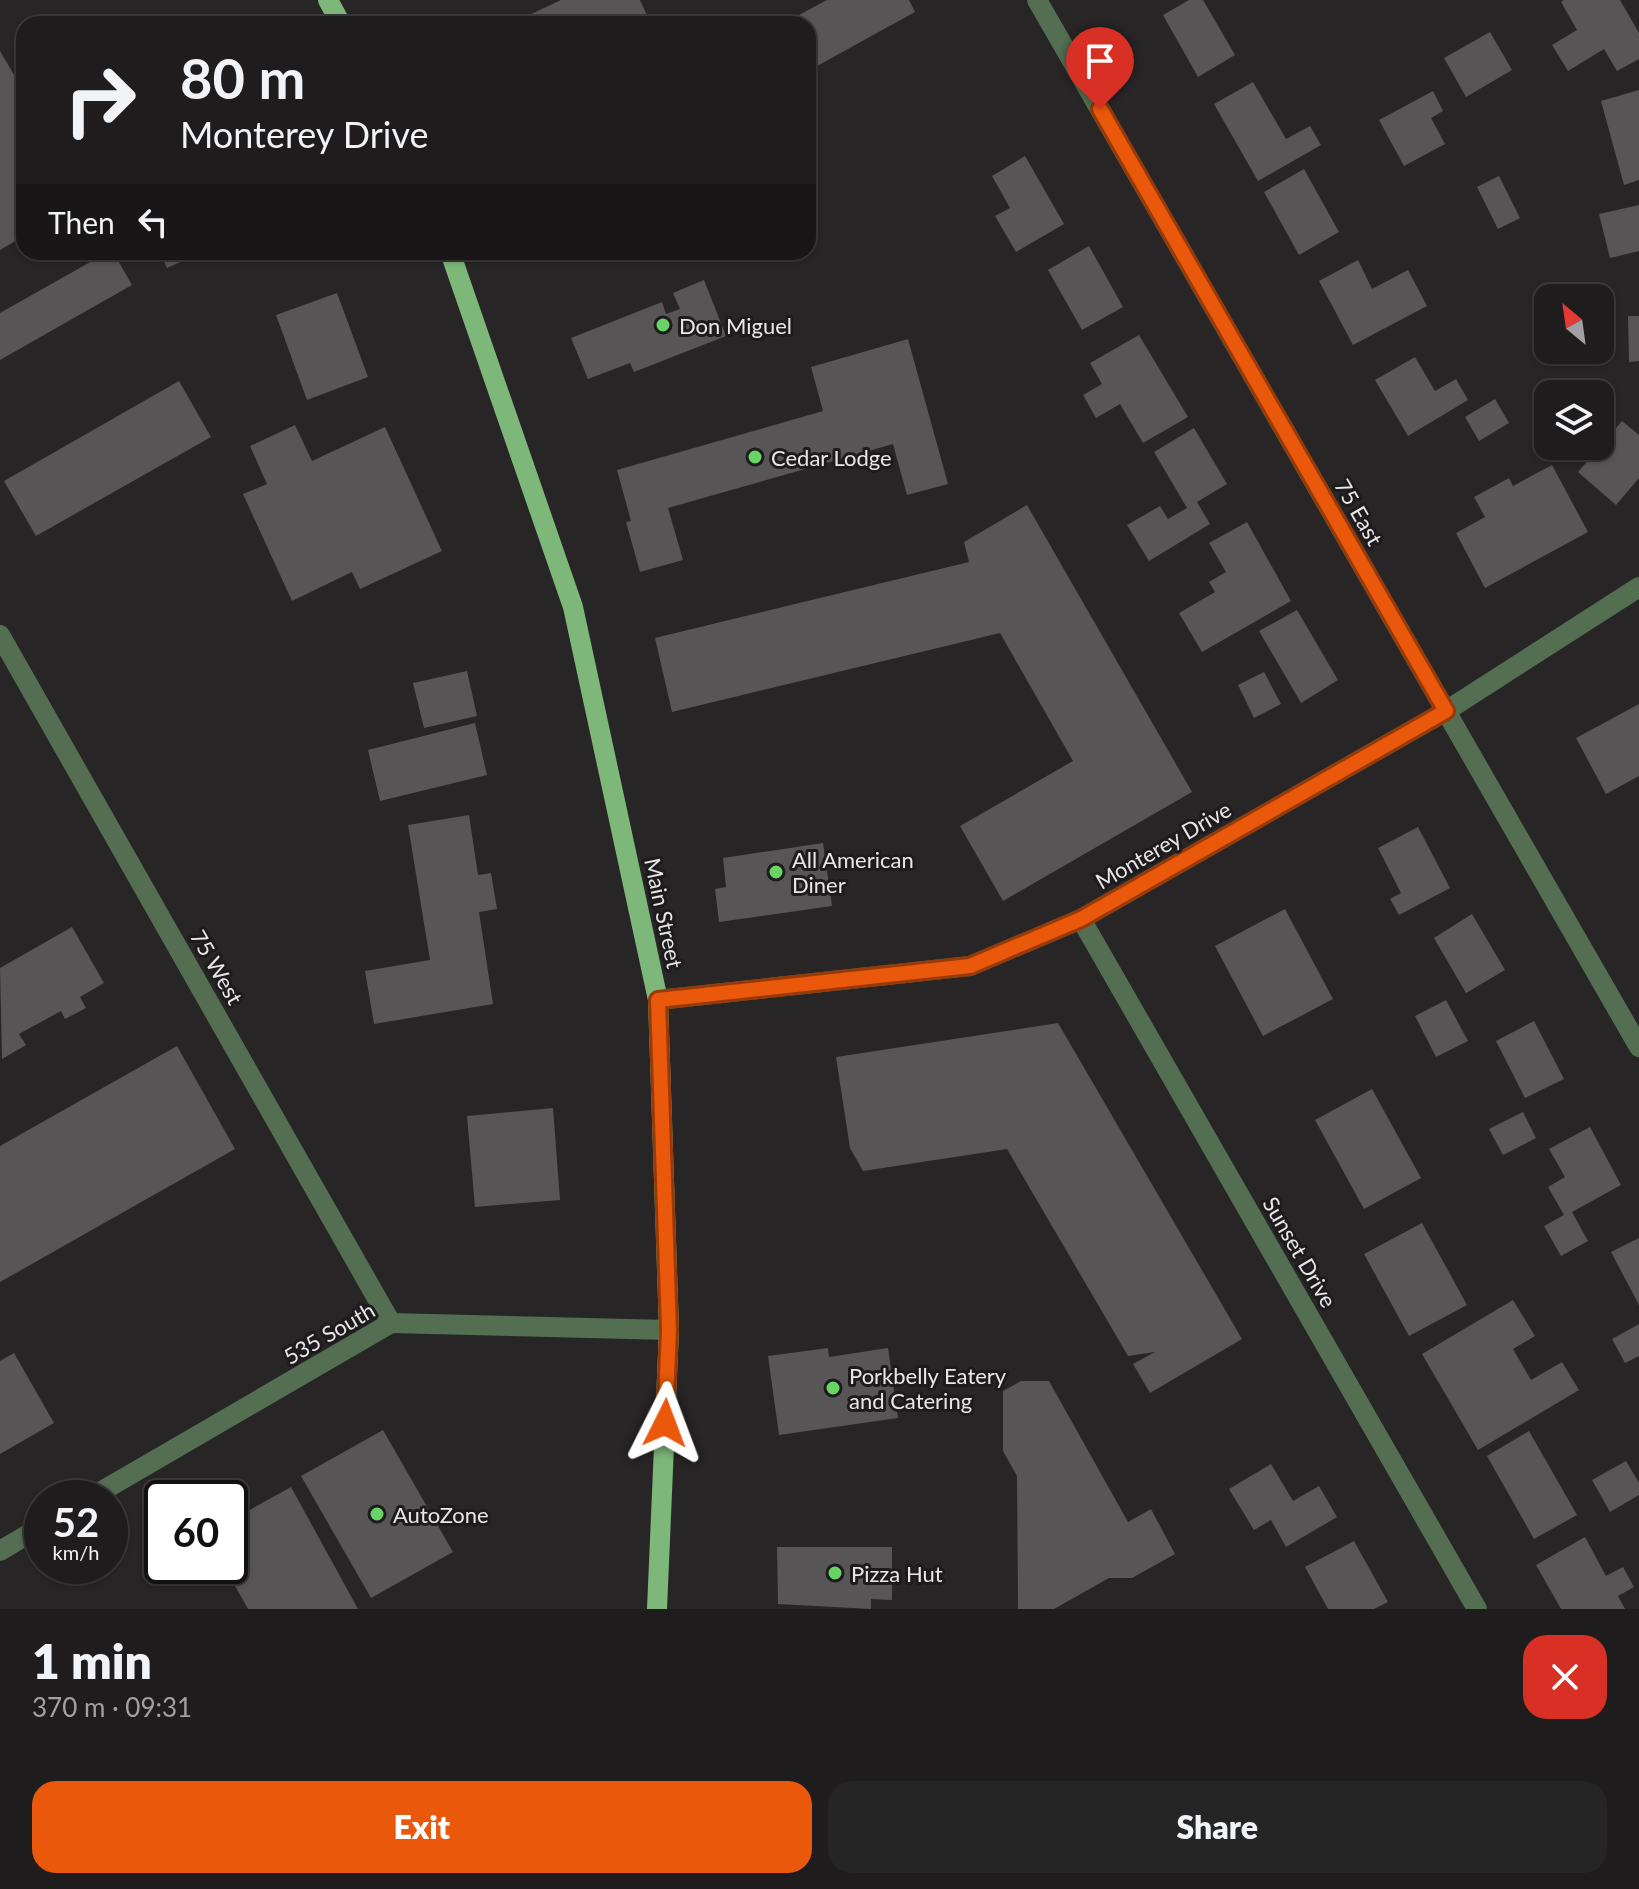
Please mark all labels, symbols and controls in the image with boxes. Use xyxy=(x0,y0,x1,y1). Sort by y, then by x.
pin xyxy=(1066,27,1134,109)
icon: arrive xyxy=(1078,39,1122,83)
text: 80 m xyxy=(180,44,305,111)
icon: right xyxy=(48,48,152,152)
text: Monterey Drive xyxy=(180,112,429,156)
icon: left xyxy=(131,200,175,244)
text: Then xyxy=(48,204,115,240)
north arrow xyxy=(1534,284,1614,364)
map controls xyxy=(1534,284,1614,460)
place label: Don Miguel xyxy=(679,312,792,339)
marker: Don Miguel xyxy=(654,316,672,334)
button: layers xyxy=(1534,380,1614,460)
place label: Cedar Lodge xyxy=(771,444,892,471)
marker: Cedar Lodge xyxy=(746,448,764,466)
street label: 75 East xyxy=(1329,474,1389,550)
street label: Monterey Drive xyxy=(1090,795,1236,895)
place label: All American Diner xyxy=(792,846,914,898)
street label: Main Street xyxy=(639,855,689,971)
marker: All American Diner xyxy=(767,863,785,881)
street label: 75 West xyxy=(185,925,249,1009)
street label: Sunset Drive xyxy=(1257,1192,1343,1312)
street label: 535 South xyxy=(279,1296,379,1370)
place label: Porkbelly Eatery and Catering xyxy=(849,1362,1007,1414)
marker: Porkbelly Eatery and Catering xyxy=(824,1379,842,1397)
position arrow xyxy=(623,1381,707,1465)
speed limit sign: 60 xyxy=(144,1480,248,1584)
text: 52 xyxy=(53,1498,99,1546)
place label: AutoZone xyxy=(393,1501,489,1528)
marker: AutoZone xyxy=(368,1505,386,1523)
text: km/h xyxy=(53,1540,99,1564)
place label: Pizza Hut xyxy=(851,1560,943,1587)
marker: Pizza Hut xyxy=(826,1564,844,1582)
text: 1 min xyxy=(32,1632,152,1689)
button: close xyxy=(1523,1635,1607,1719)
text: 370 m · 09:31 xyxy=(32,1691,192,1723)
button: Exit xyxy=(32,1781,812,1873)
button: Share xyxy=(828,1781,1607,1873)

